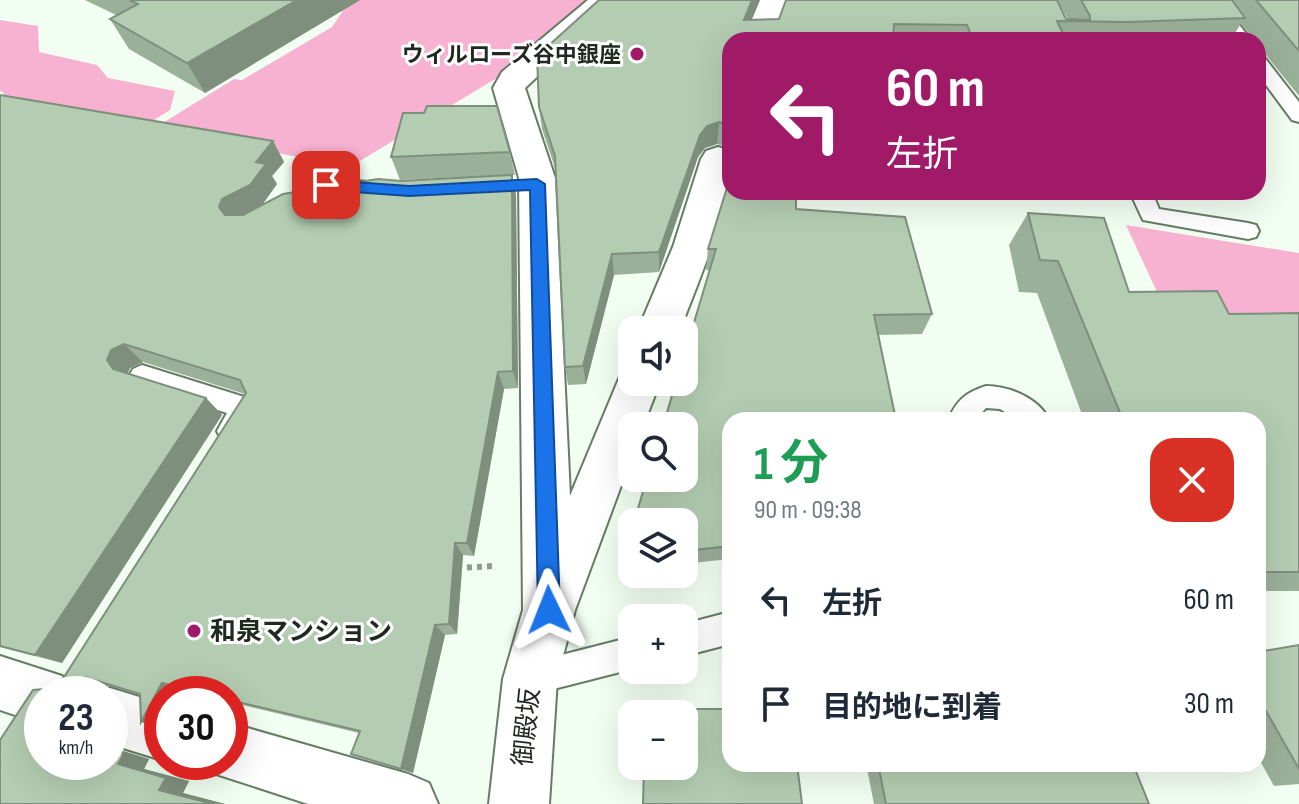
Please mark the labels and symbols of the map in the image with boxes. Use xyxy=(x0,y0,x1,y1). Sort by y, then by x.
place label: ウィルローズ谷中銀座 xyxy=(402,42,621,69)
marker: ウィルローズ谷中銀座 xyxy=(628,45,646,63)
pin xyxy=(292,151,360,219)
position arrow xyxy=(507,568,591,652)
place label: 和泉マンション xyxy=(210,617,392,648)
marker: 和泉マンション xyxy=(185,622,203,640)
speed limit sign: 30 xyxy=(144,676,248,780)
street label: 御殿坂 xyxy=(508,687,547,768)

